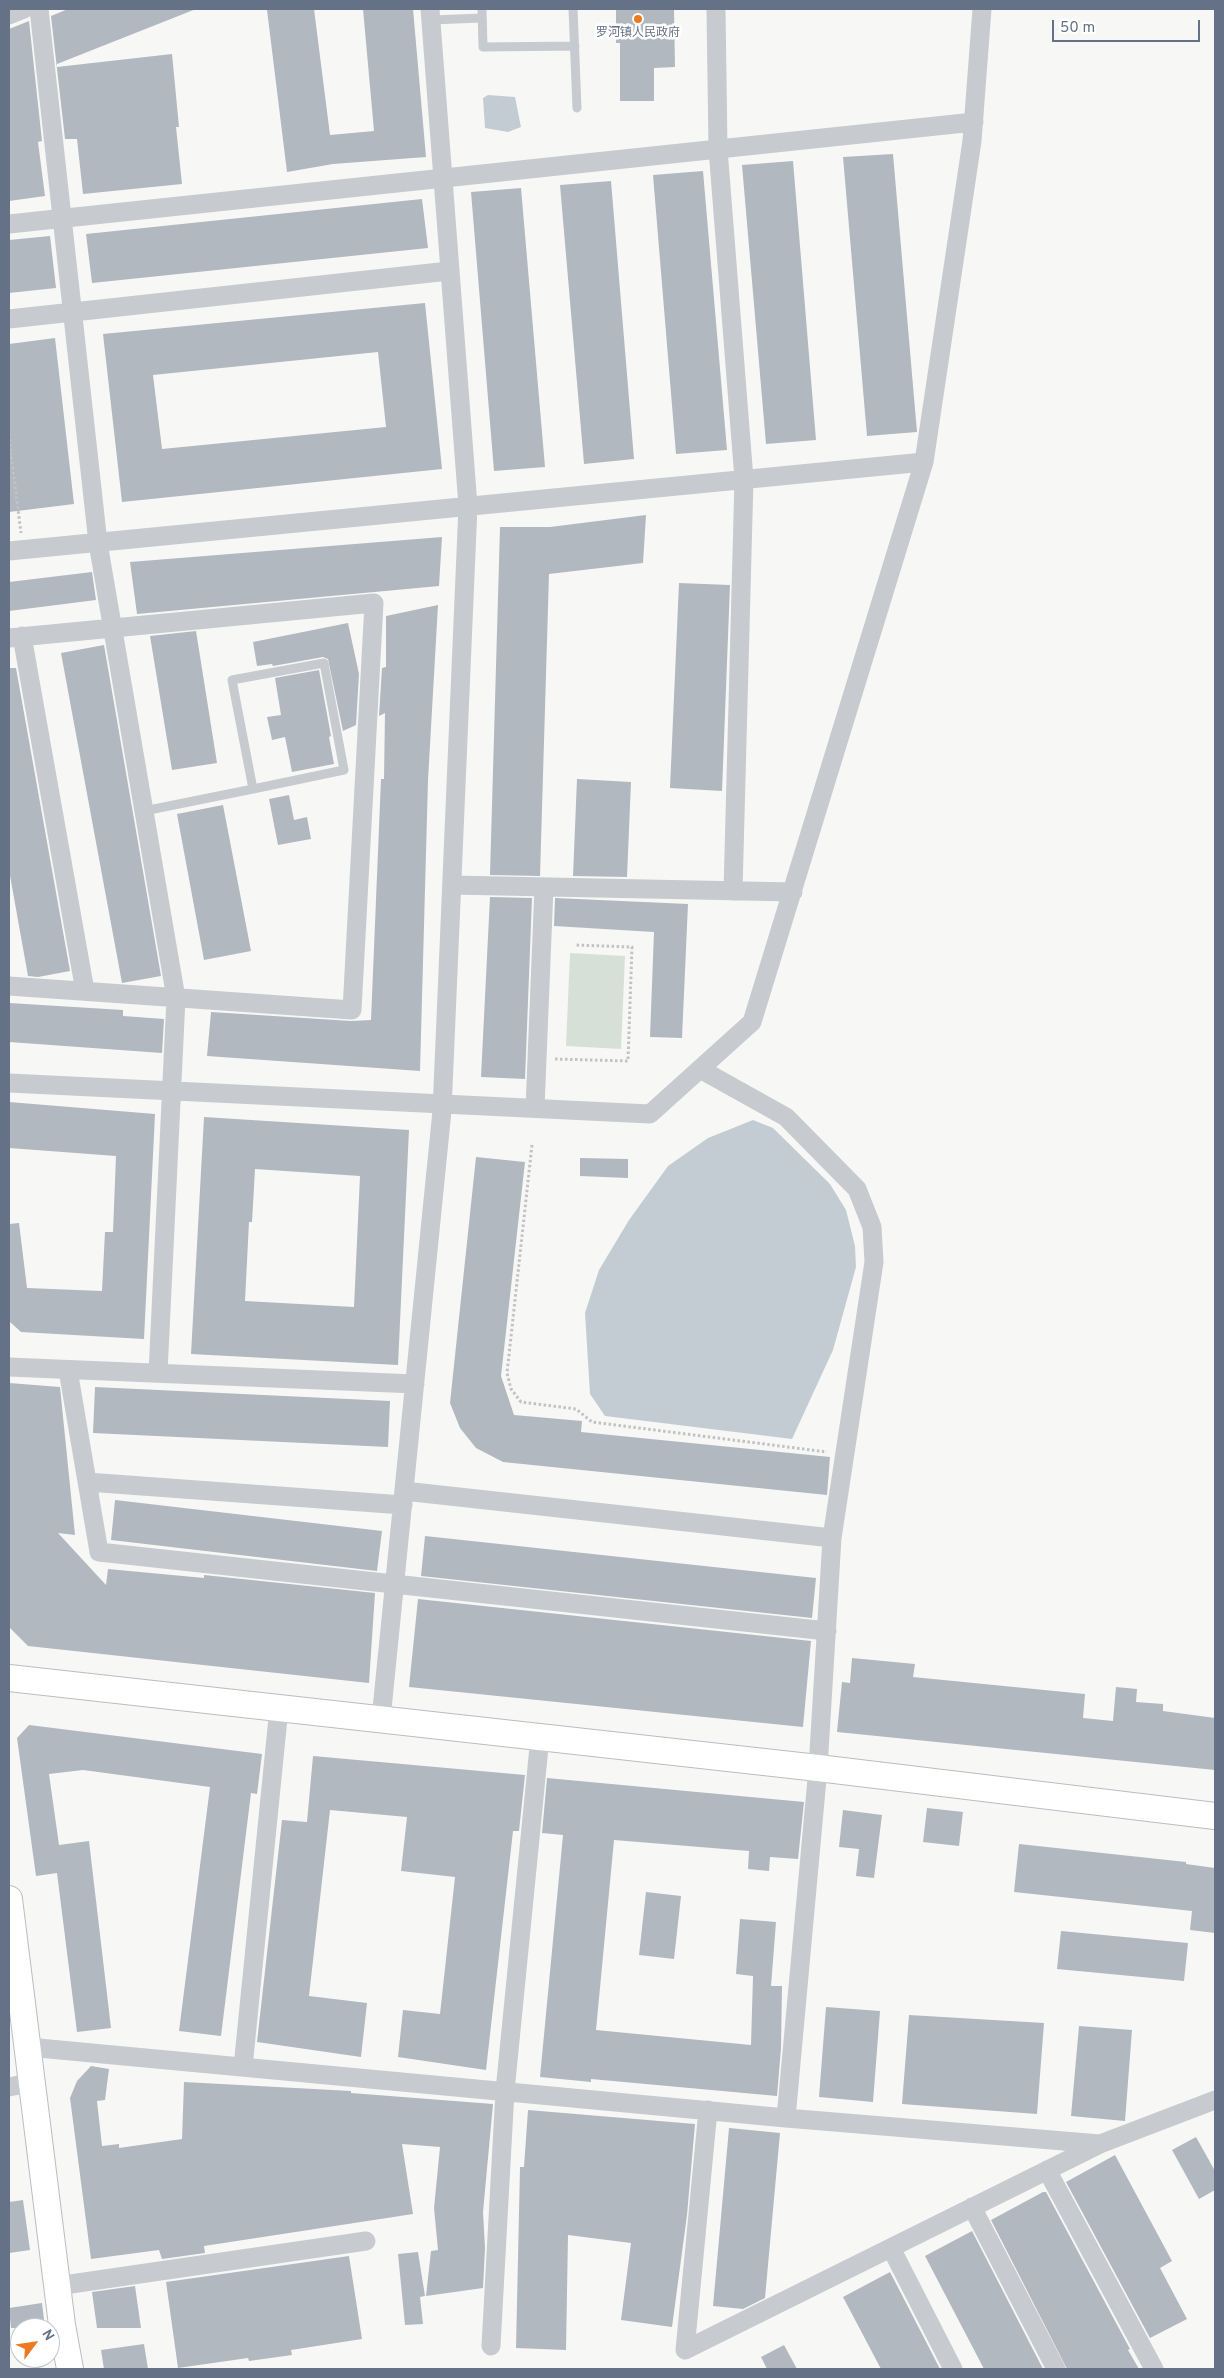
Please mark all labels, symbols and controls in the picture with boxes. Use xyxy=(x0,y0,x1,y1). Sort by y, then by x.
scale bar xyxy=(1054,10,1202,42)
marker: 罗河镇人民政府 xyxy=(632,13,644,25)
text: 50 m xyxy=(1060,19,1095,38)
place label: 罗河镇人民政府 xyxy=(596,27,680,41)
north arrow xyxy=(10,2318,60,2368)
text: N xyxy=(38,2327,57,2344)

